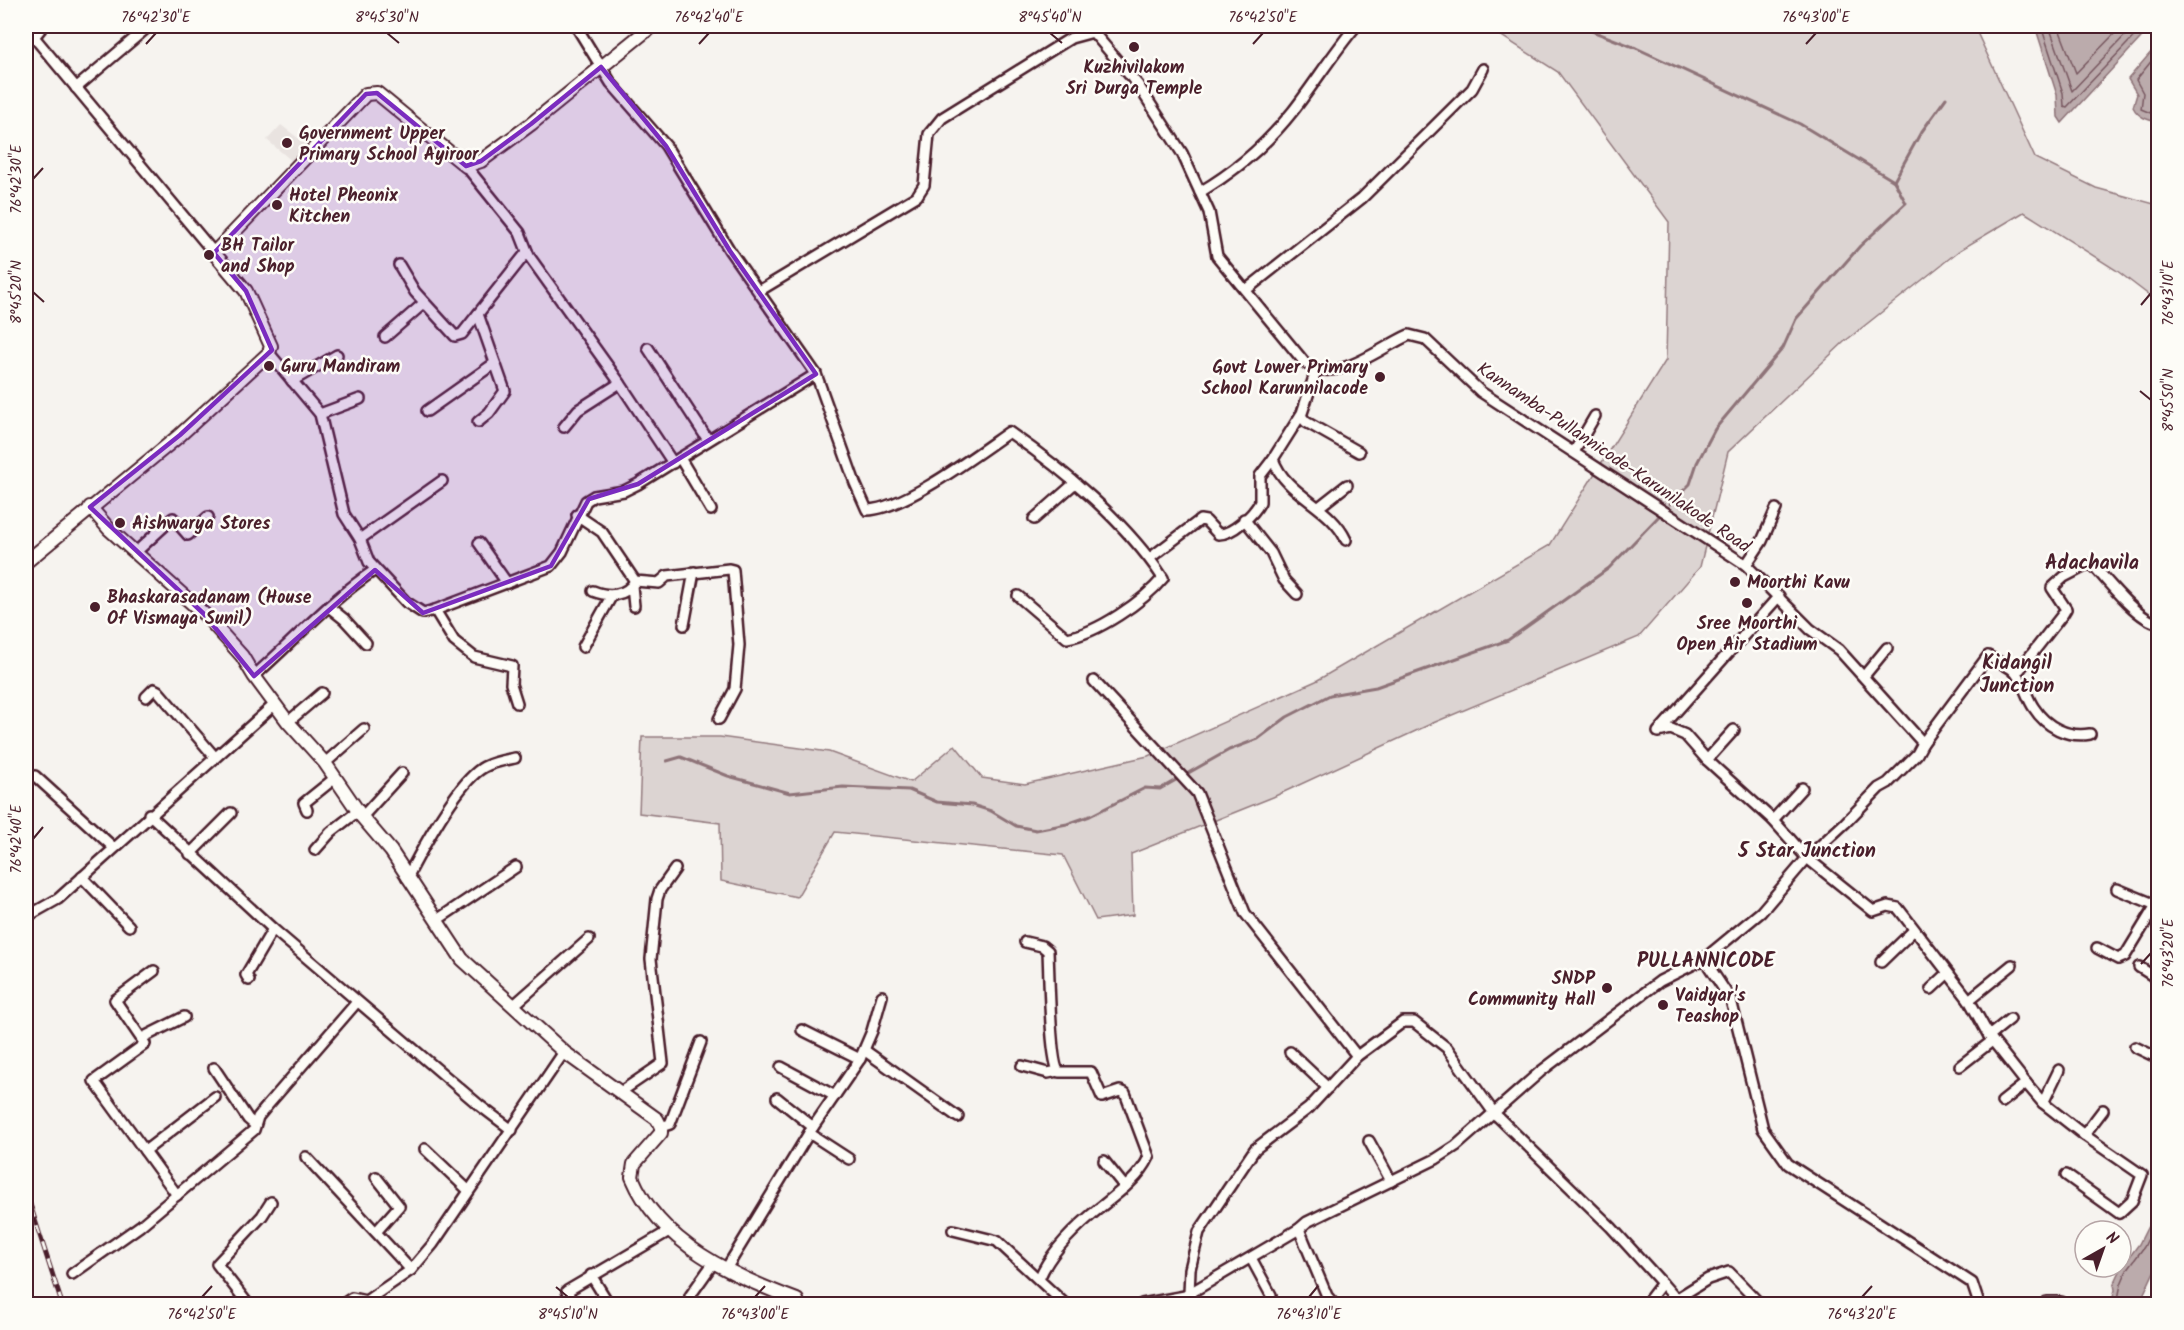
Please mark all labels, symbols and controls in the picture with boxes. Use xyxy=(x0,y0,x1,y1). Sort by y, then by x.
text: 76°42'30"E xyxy=(121,6,192,30)
text: 8°45'30"N xyxy=(355,6,419,30)
text: 76°42'40"E xyxy=(674,6,745,30)
text: 8°45'40"N xyxy=(1018,6,1082,30)
text: 76°42'50"E xyxy=(1229,6,1299,30)
text: 76°43'00"E xyxy=(1782,6,1851,30)
marker: Kuzhivilakom Sri Durga Temple xyxy=(1127,40,1141,54)
place label: Kuzhivilakom Sri Durga Temple xyxy=(1066,54,1203,104)
place label: Government Upper Primary School Ayiroor xyxy=(299,120,480,170)
marker: Government Upper Primary School Ayiroor xyxy=(280,136,294,150)
text: 76°42'30"E xyxy=(5,143,29,214)
place label: Hotel Pheonix Kitchen xyxy=(289,182,398,232)
marker: Hotel Pheonix Kitchen xyxy=(270,198,284,212)
place label: BH Tailor and Shop xyxy=(221,232,296,282)
marker: BH Tailor and Shop xyxy=(202,248,216,262)
text: 76°43'10"E xyxy=(2157,259,2181,326)
text: 8°45'20"N xyxy=(5,260,29,324)
place label: Guru Mandiram xyxy=(281,353,401,382)
place label: Govt Lower Primary School Karunnilacode xyxy=(1202,354,1369,404)
street label: Kannamba-Pullannicode-Karunilakode Road xyxy=(1470,355,1757,562)
marker: Guru Mandiram xyxy=(262,359,276,373)
text: 8°45'50"N xyxy=(2157,368,2181,432)
marker: Govt Lower Primary School Karunnilacode xyxy=(1373,370,1387,384)
place label: Aishwarya Stores xyxy=(132,510,271,539)
marker: Aishwarya Stores xyxy=(113,516,127,530)
district label: Adachavila xyxy=(2045,548,2139,580)
place label: Moorthi Kavu xyxy=(1747,569,1850,598)
marker: Moorthi Kavu xyxy=(1728,575,1742,589)
place label: Bhaskarasadanam (House Of Vismaya Sunil) xyxy=(107,584,312,634)
marker: Sree Moorthi Open Air Stadium xyxy=(1740,596,1754,610)
marker: Bhaskarasadanam (House Of Vismaya Sunil) xyxy=(88,600,102,614)
place label: Sree Moorthi Open Air Stadium xyxy=(1676,610,1818,660)
district label: Kidangil Junction xyxy=(1980,648,2054,703)
text: 76°42'40"E xyxy=(5,803,29,874)
district label: 5 Star Junction xyxy=(1737,836,1876,868)
text: 76°43'20"E xyxy=(2157,917,2181,988)
district label: PULLANNICODE xyxy=(1637,946,1776,978)
place label: SNDP Community Hall xyxy=(1468,965,1596,1015)
marker: SNDP Community Hall xyxy=(1600,981,1614,995)
place label: Vaidyar's Teashop xyxy=(1675,982,1746,1032)
marker: Vaidyar's Teashop xyxy=(1656,998,1670,1012)
north arrow xyxy=(2073,1219,2133,1279)
text: N xyxy=(2100,1226,2124,1251)
text: 76°42'50"E xyxy=(168,1303,238,1327)
text: 8°45'10"N xyxy=(538,1303,598,1327)
text: 76°43'00"E xyxy=(721,1303,790,1327)
text: 76°43'10"E xyxy=(1276,1303,1343,1327)
text: 76°43'20"E xyxy=(1827,1303,1898,1327)

